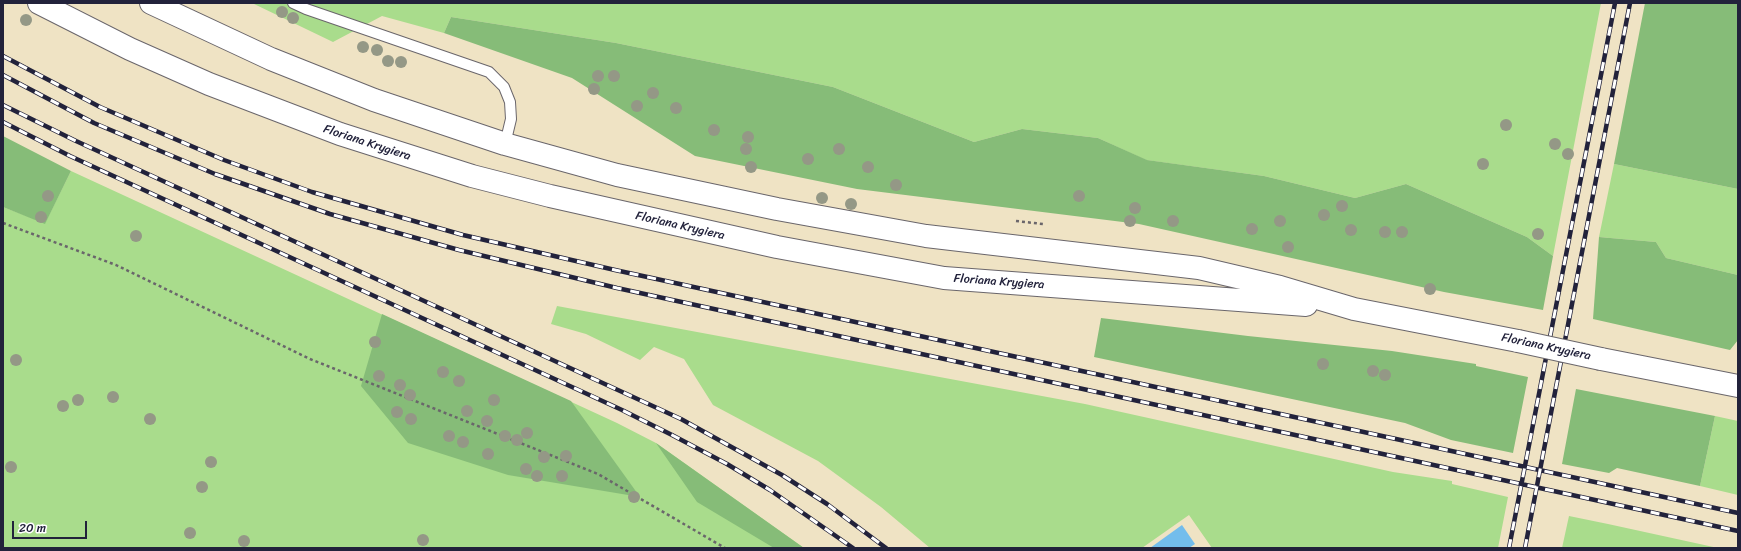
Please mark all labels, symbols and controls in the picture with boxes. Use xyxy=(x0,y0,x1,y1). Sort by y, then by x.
street label: Floriana Krygiera xyxy=(322,122,412,164)
street label: Floriana Krygiera xyxy=(634,209,726,243)
street label: Floriana Krygiera xyxy=(953,272,1045,292)
street label: Floriana Krygiera xyxy=(1500,331,1592,363)
scale bar xyxy=(14,513,89,539)
text: 20 m xyxy=(19,517,46,539)

